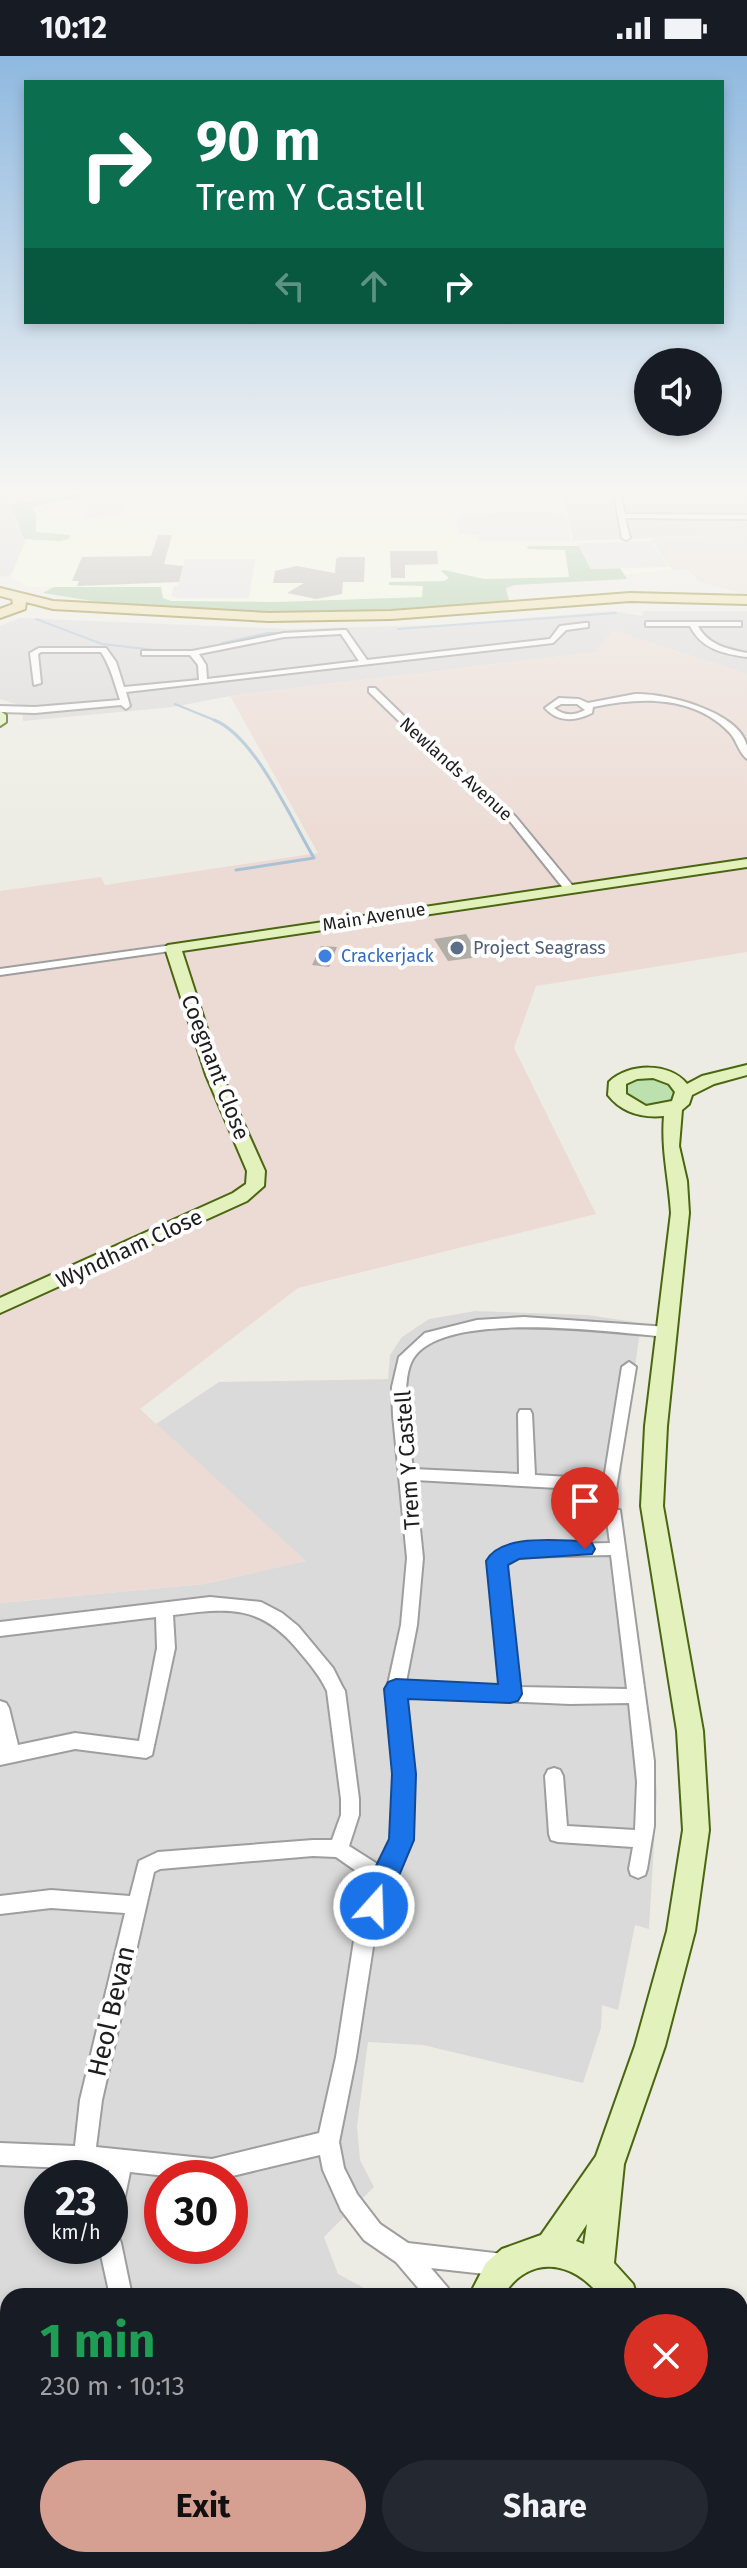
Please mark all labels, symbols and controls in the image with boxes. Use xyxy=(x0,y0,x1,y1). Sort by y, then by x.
text: 10:12 xyxy=(40,10,107,46)
text: 90 m xyxy=(196,108,321,175)
icon: right xyxy=(64,112,168,216)
text: Trem Y Castell xyxy=(196,176,425,220)
icon: left xyxy=(268,264,312,308)
icon: ahead xyxy=(352,264,396,308)
icon: right xyxy=(436,264,480,308)
map controls xyxy=(634,348,722,436)
button: sound xyxy=(634,348,722,436)
street label: Newlands Avenue xyxy=(395,713,517,825)
street label: Main Avenue xyxy=(321,898,427,936)
place label: Project Seagrass xyxy=(473,937,606,959)
marker: Project Seagrass xyxy=(448,939,466,957)
place label: Crackerjack xyxy=(341,945,435,967)
marker: Crackerjack xyxy=(316,947,334,965)
street label: Coegnant Close xyxy=(175,991,256,1144)
street label: Wyndham Close xyxy=(52,1203,207,1294)
street label: Trem Y Castell xyxy=(389,1389,426,1531)
pin xyxy=(551,1467,619,1549)
icon: arrive xyxy=(563,1479,607,1523)
position arrow xyxy=(332,1864,416,1948)
street label: Heol Bevan xyxy=(81,1943,142,2079)
speed limit sign: 30 xyxy=(144,2160,248,2264)
text: 23 xyxy=(55,2178,97,2226)
text: km/h xyxy=(51,2220,101,2244)
text: 1 min xyxy=(40,2312,155,2370)
button: close xyxy=(624,2314,708,2398)
text: 230 m · 10:13 xyxy=(40,2371,185,2402)
button: Exit xyxy=(40,2460,366,2552)
button: Share xyxy=(382,2460,708,2552)

